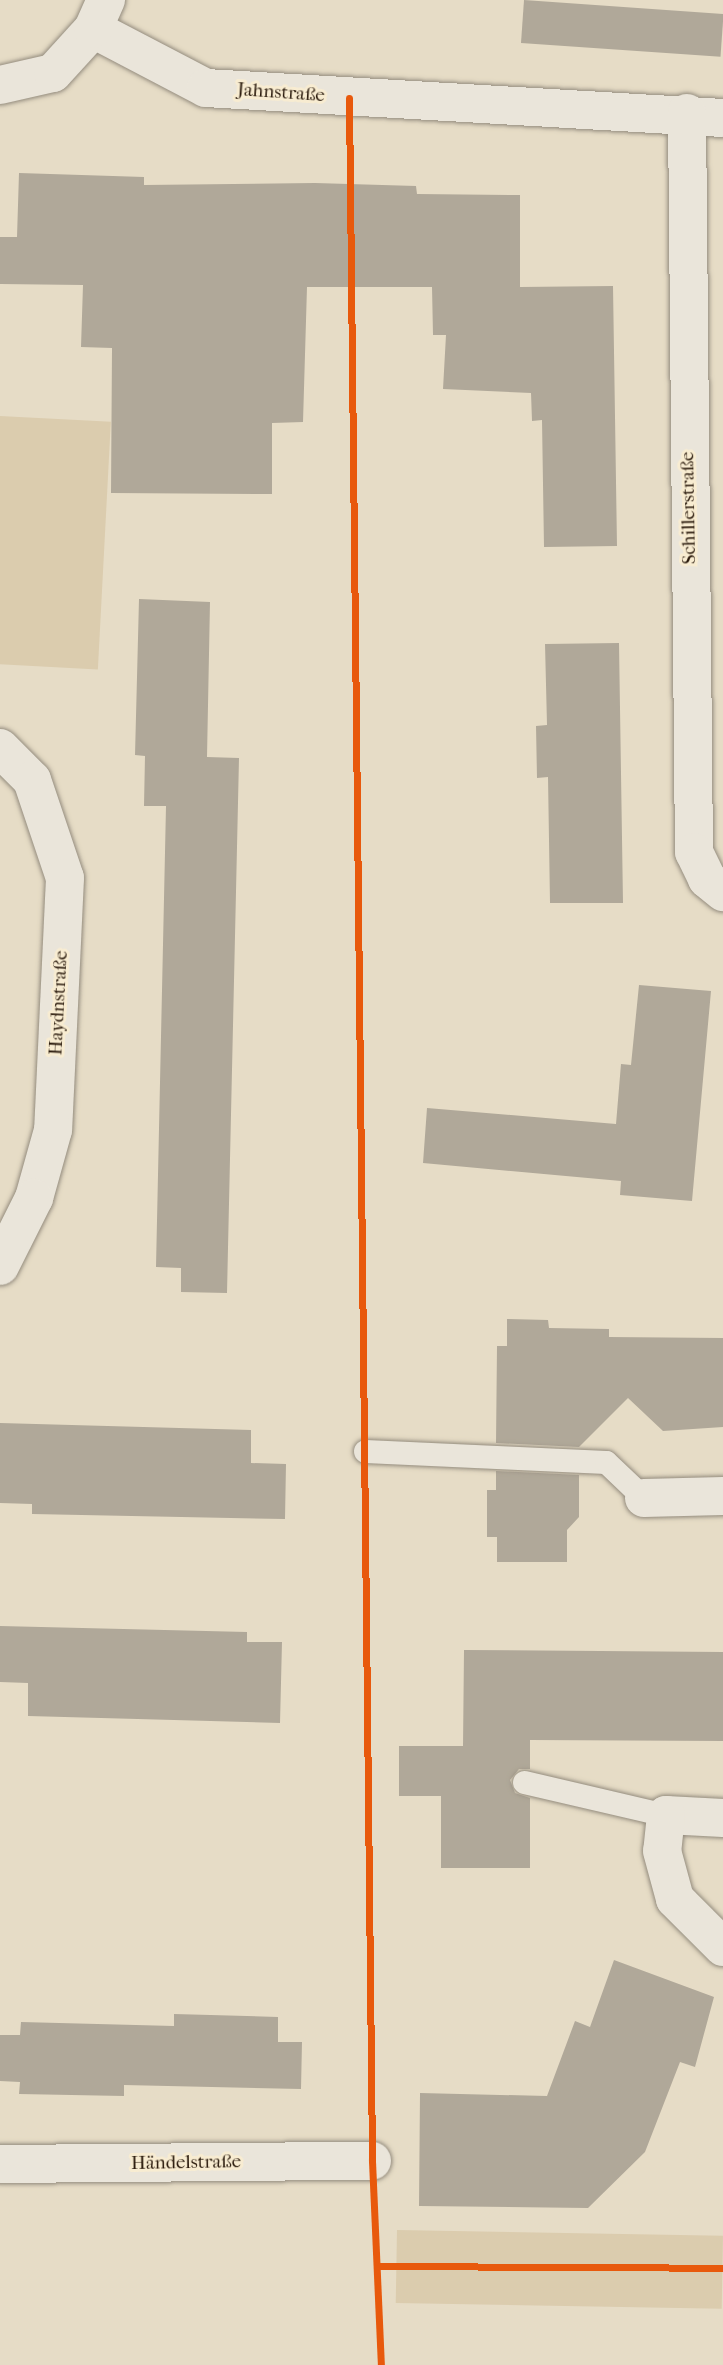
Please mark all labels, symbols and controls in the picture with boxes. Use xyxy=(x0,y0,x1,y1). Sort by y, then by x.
street label: Jahnstraße xyxy=(236,79,326,107)
street label: Schillerstraße xyxy=(677,451,701,565)
street label: Haydnstraße xyxy=(45,950,73,1056)
street label: Händelstraße xyxy=(131,2151,241,2175)

